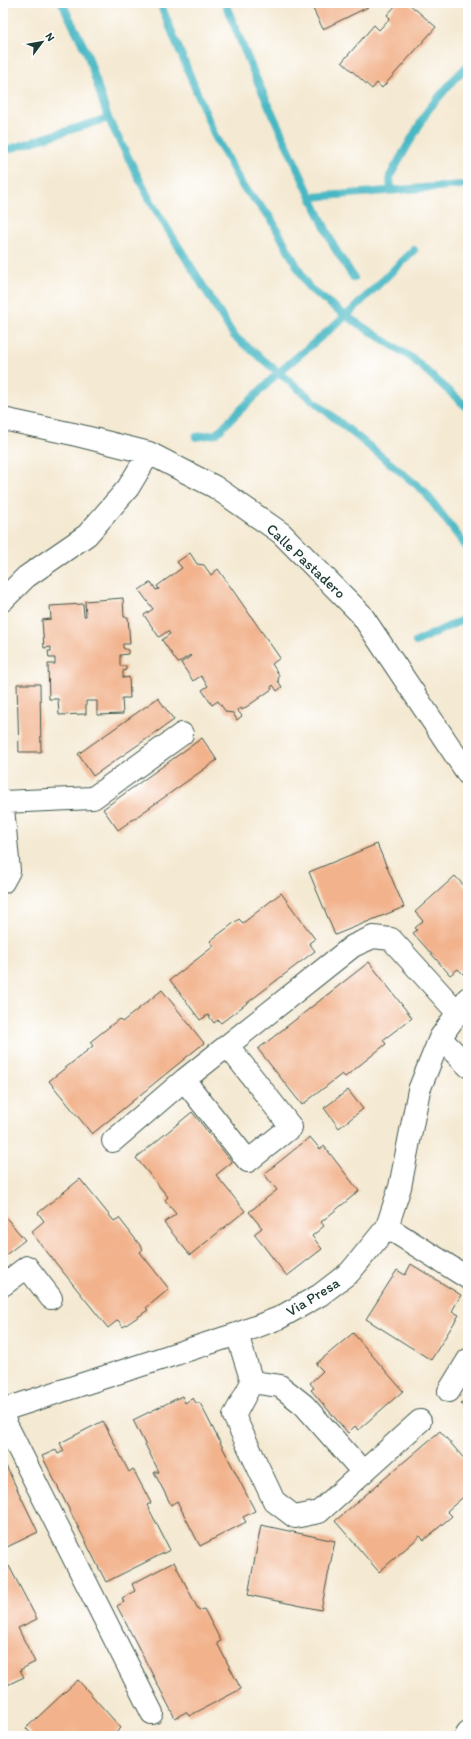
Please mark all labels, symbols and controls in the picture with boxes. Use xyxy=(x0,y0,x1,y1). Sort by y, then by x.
north arrow xyxy=(22,22,62,62)
text: N xyxy=(43,30,58,44)
street label: Calle Pastadero xyxy=(263,520,349,602)
street label: Via Presa xyxy=(283,1273,343,1320)

